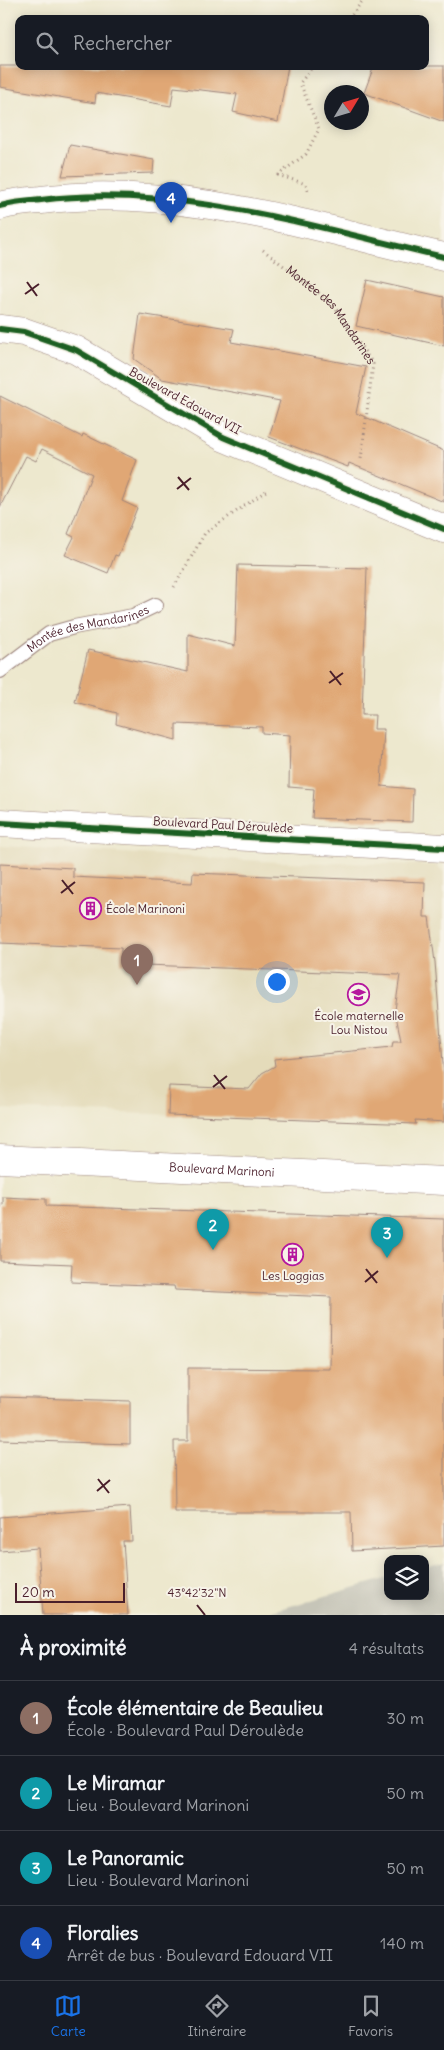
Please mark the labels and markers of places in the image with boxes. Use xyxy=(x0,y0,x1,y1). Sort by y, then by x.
pin: 4 xyxy=(155,182,187,223)
building icon: École Marinoni xyxy=(78,897,102,921)
place label: École Marinoni xyxy=(106,901,185,916)
pin: 1 xyxy=(121,944,153,985)
school or university icon: École maternelle Lou Nistou xyxy=(347,983,371,1007)
place label: École maternelle Lou Nistou xyxy=(314,1008,404,1037)
pin: 2 xyxy=(197,1209,229,1250)
pin: 3 xyxy=(371,1217,403,1258)
building icon: Les Loggias xyxy=(281,1243,305,1267)
place label: Les Loggias xyxy=(262,1268,324,1283)

